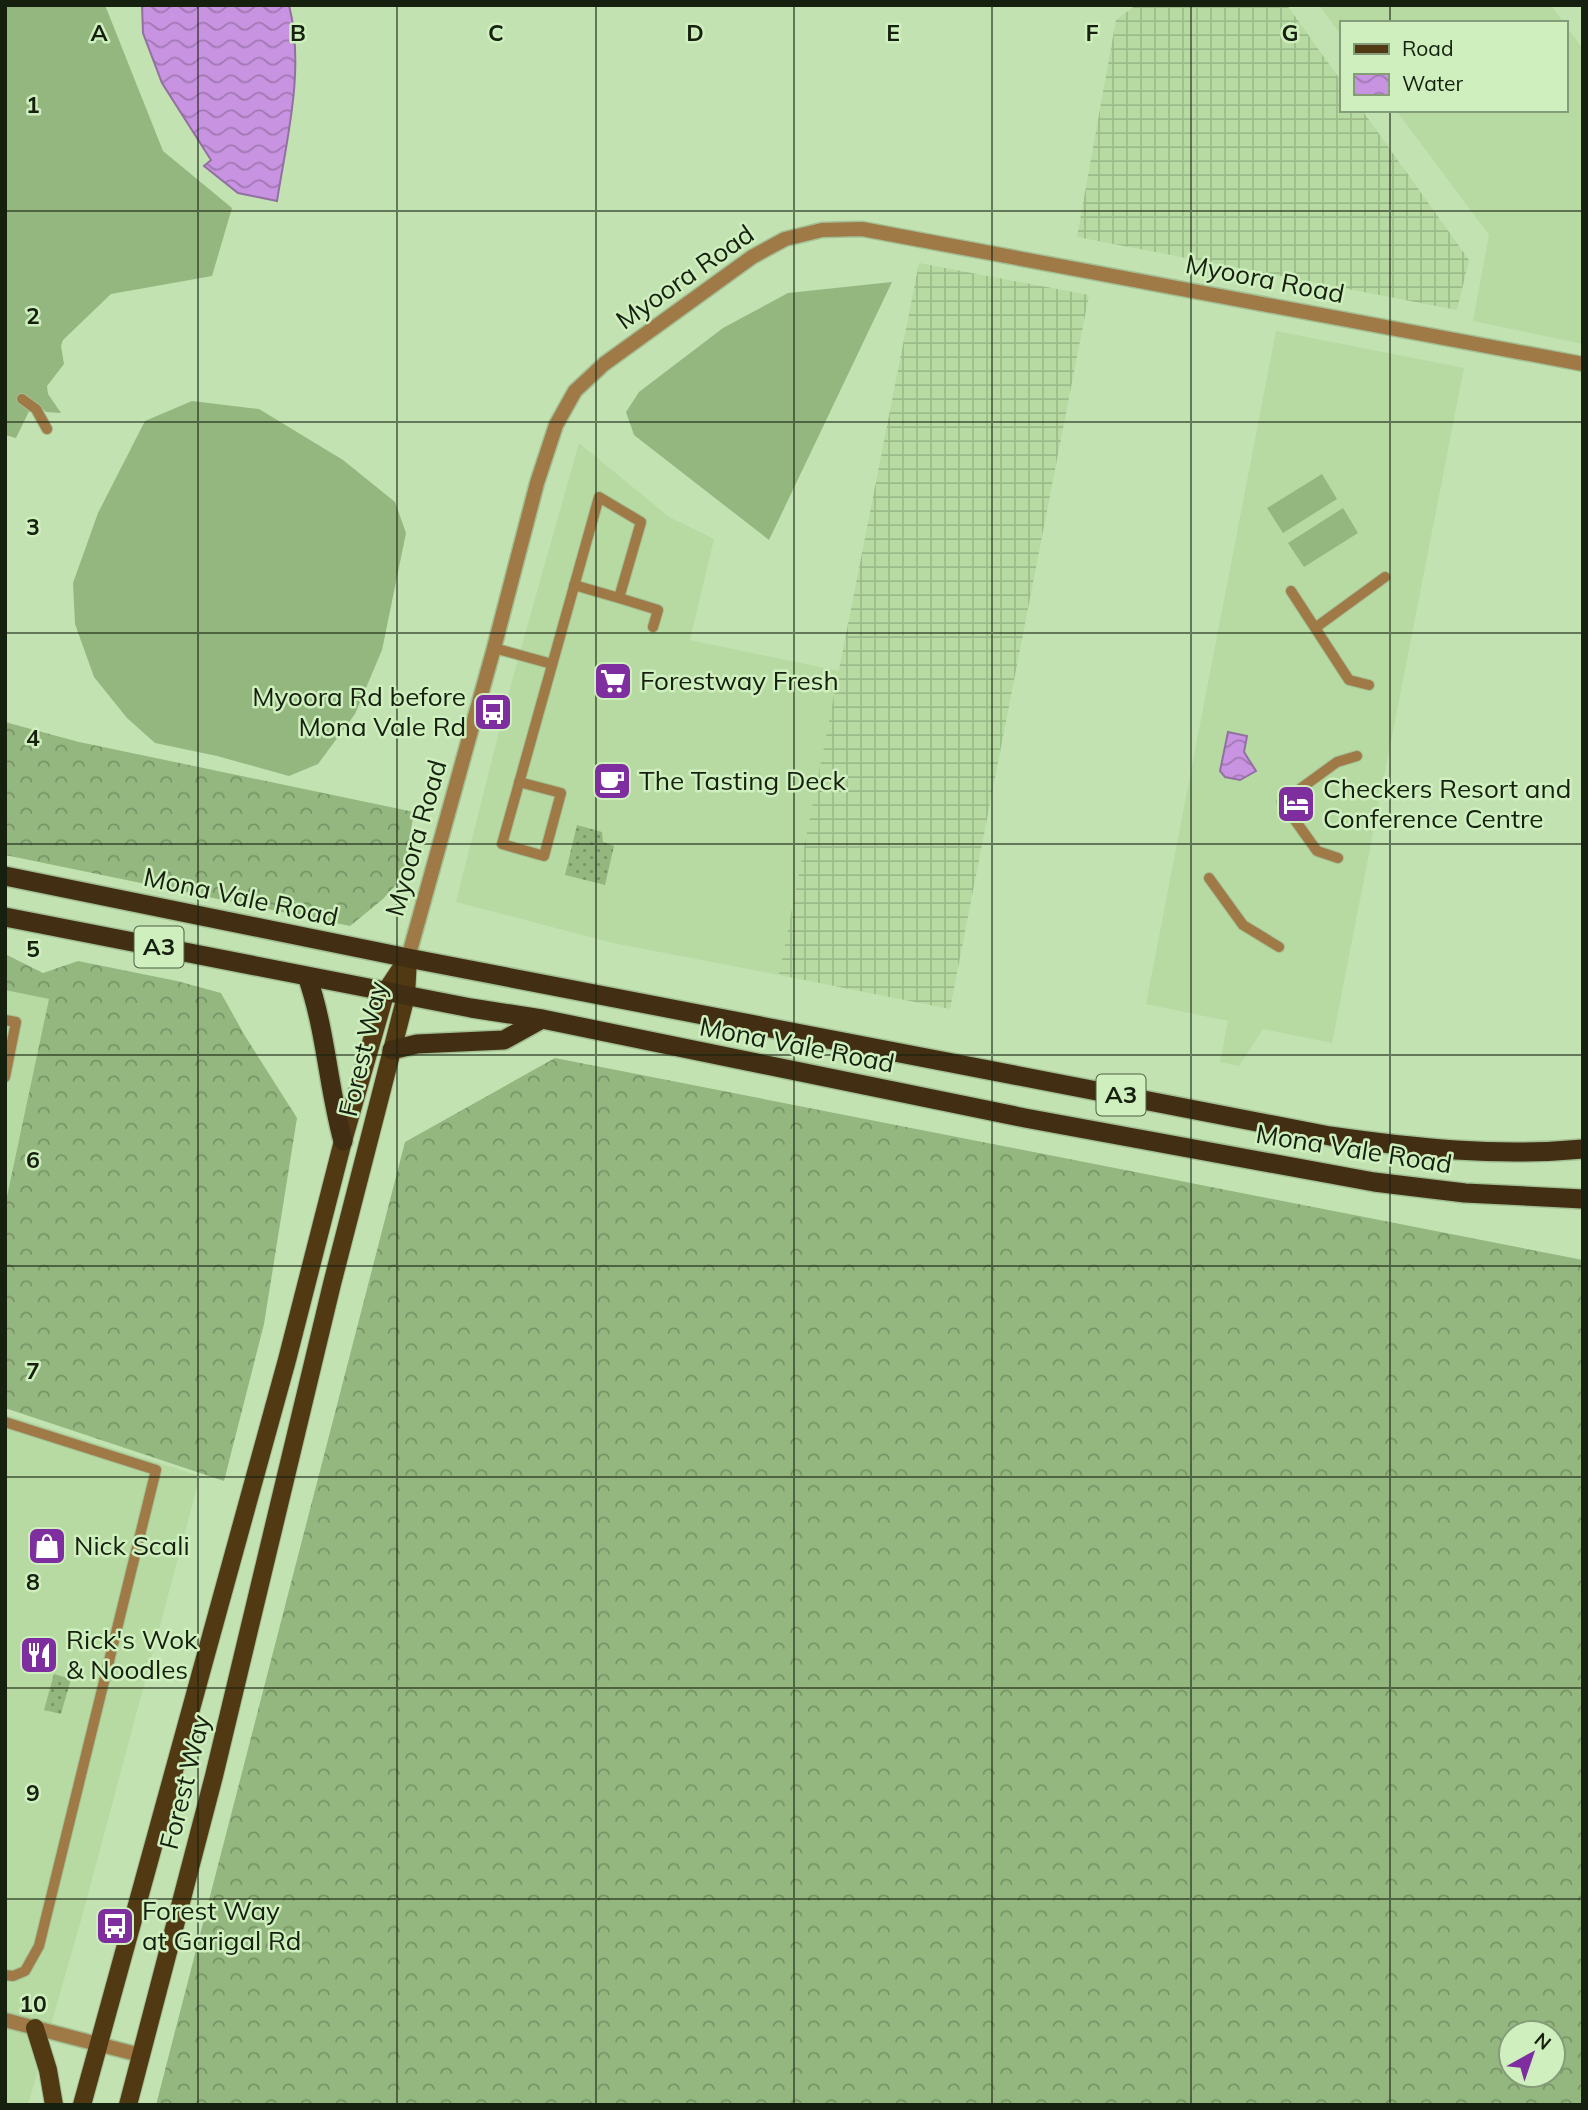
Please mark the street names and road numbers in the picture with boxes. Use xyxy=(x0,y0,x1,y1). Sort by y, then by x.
street label: Myoora Road xyxy=(609,217,760,336)
street label: Myoora Road xyxy=(1183,247,1347,310)
street label: Myoora Road xyxy=(377,756,454,920)
street label: Mona Vale Road xyxy=(141,860,341,933)
road number: A3 xyxy=(134,926,184,967)
street label: Forest Way xyxy=(331,978,394,1120)
street label: Mona Vale Road xyxy=(697,1009,897,1080)
road number: A3 xyxy=(1096,1074,1146,1115)
street label: Mona Vale Road xyxy=(1254,1117,1454,1180)
street label: Forest Way xyxy=(152,1711,217,1853)

